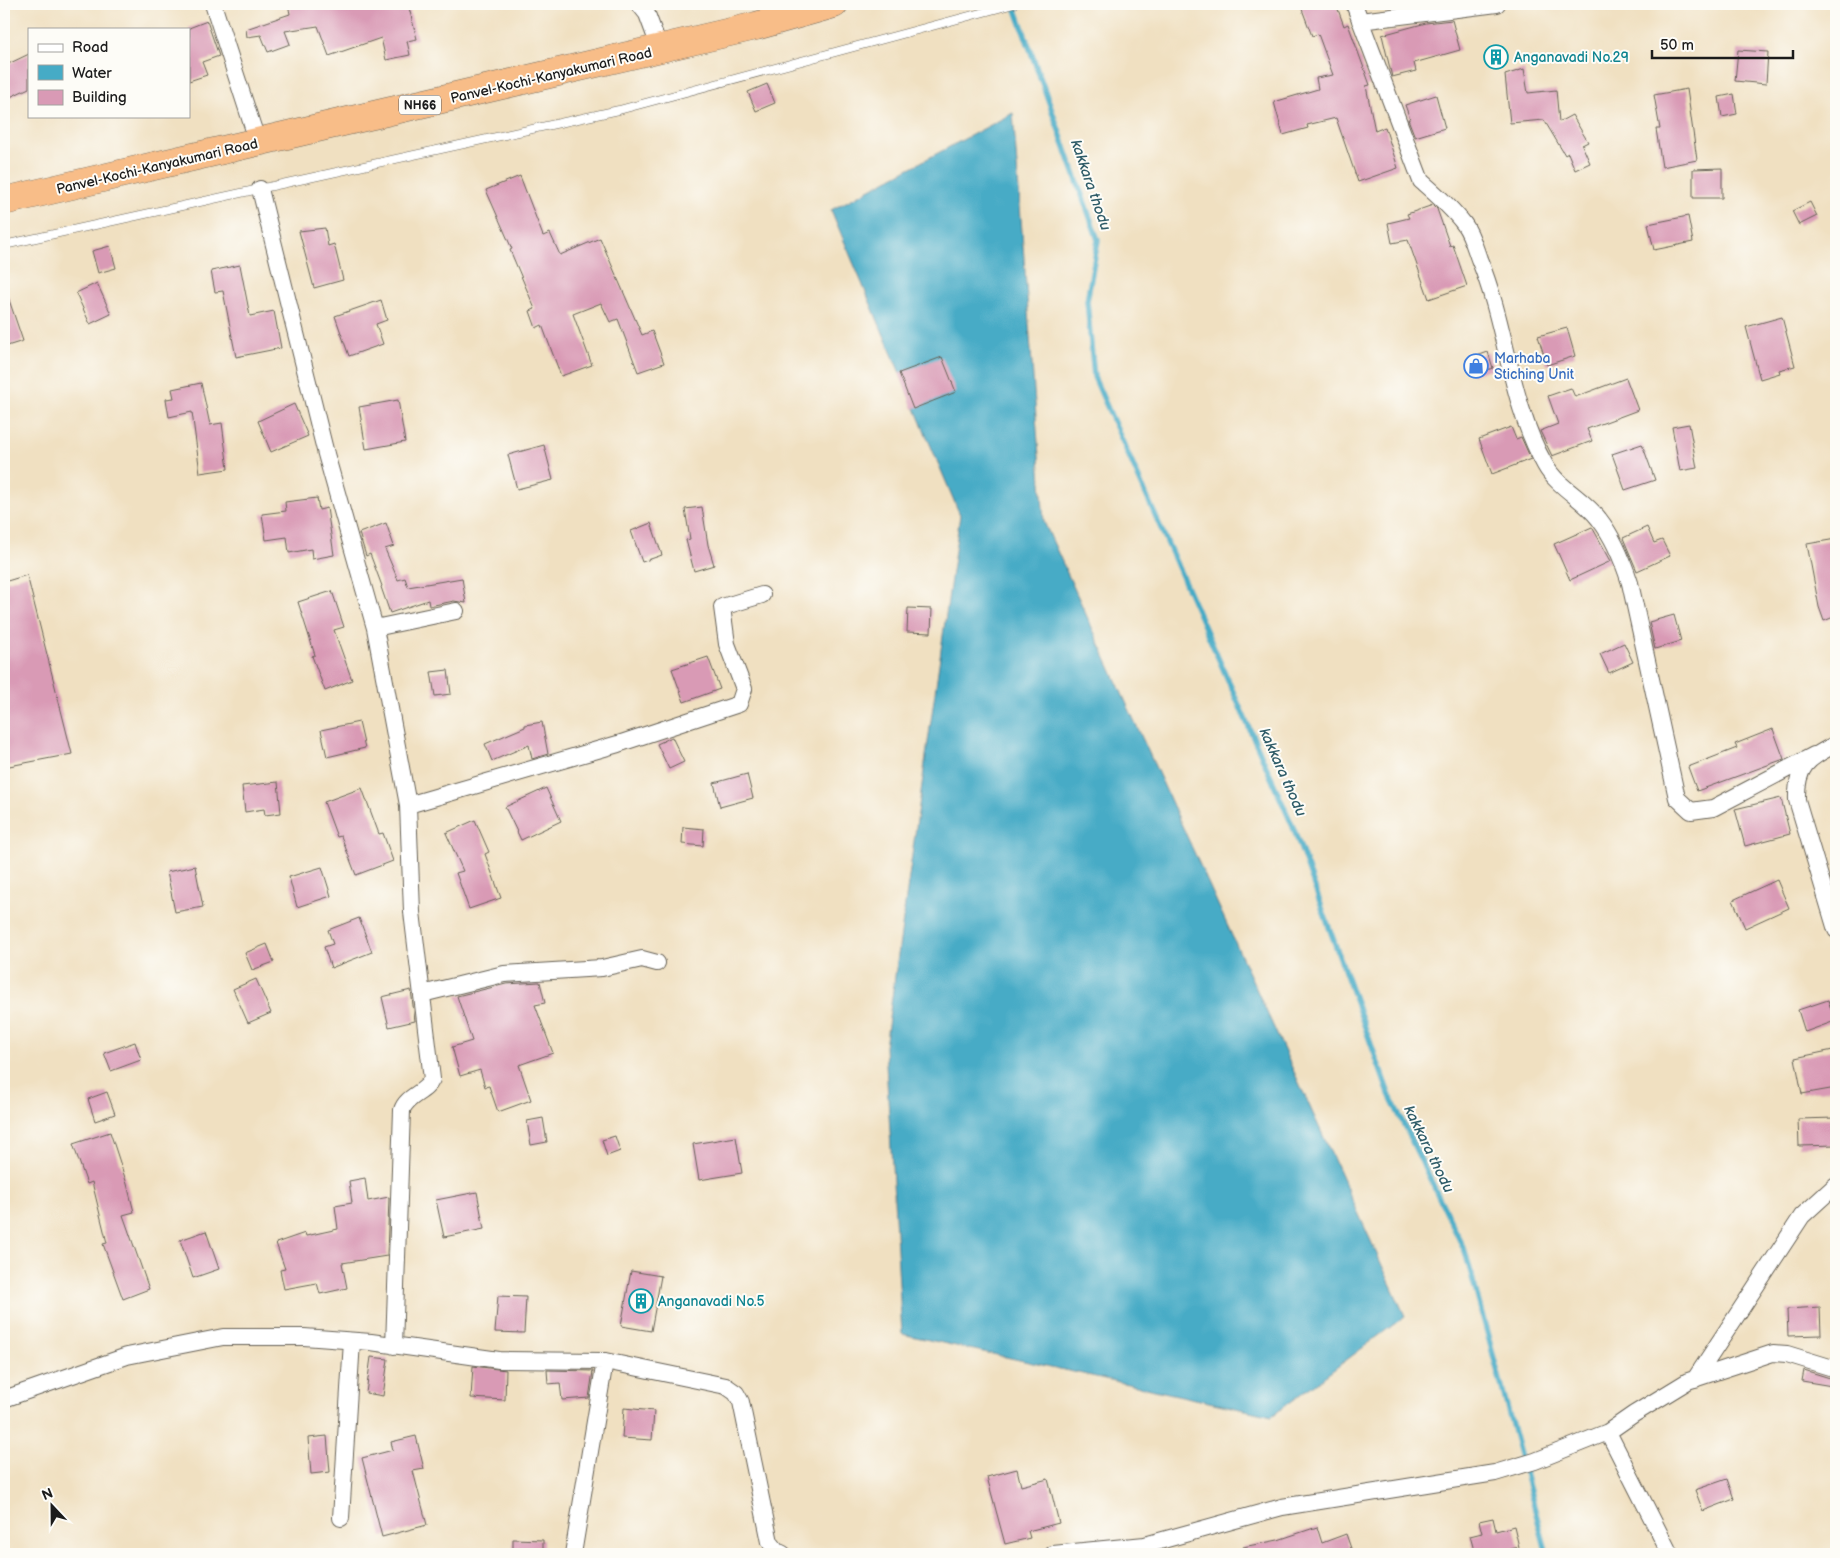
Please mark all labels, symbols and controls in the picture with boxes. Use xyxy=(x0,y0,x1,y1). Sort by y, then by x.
legend xyxy=(28,28,190,118)
scale bar xyxy=(1652,28,1794,60)
text: 50 m xyxy=(1660,36,1694,55)
text: Road xyxy=(72,38,108,57)
street label: Panvel-Kochi-Kanyakumari Road xyxy=(449,44,653,107)
building icon: Anganavadi No.29 xyxy=(1483,44,1509,70)
place label: Anganavadi No.29 xyxy=(1514,49,1629,66)
text: Water xyxy=(72,64,112,83)
text: Building xyxy=(72,88,127,107)
road number: NH66 xyxy=(399,96,441,114)
street label: Panvel-Kochi-Kanyakumari Road xyxy=(55,135,259,198)
water label: kakkara thodu xyxy=(1066,137,1115,234)
place label: Marhaba Stiching Unit xyxy=(1494,350,1575,383)
shop icon: Marhaba Stiching Unit xyxy=(1463,353,1489,379)
water label: kakkara thodu xyxy=(1255,725,1311,820)
water label: kakkara thodu xyxy=(1399,1102,1458,1197)
building icon: Anganavadi No.5 xyxy=(628,1288,654,1314)
place label: Anganavadi No.5 xyxy=(658,1293,765,1310)
north arrow xyxy=(28,1480,78,1530)
text: N xyxy=(39,1485,55,1504)

